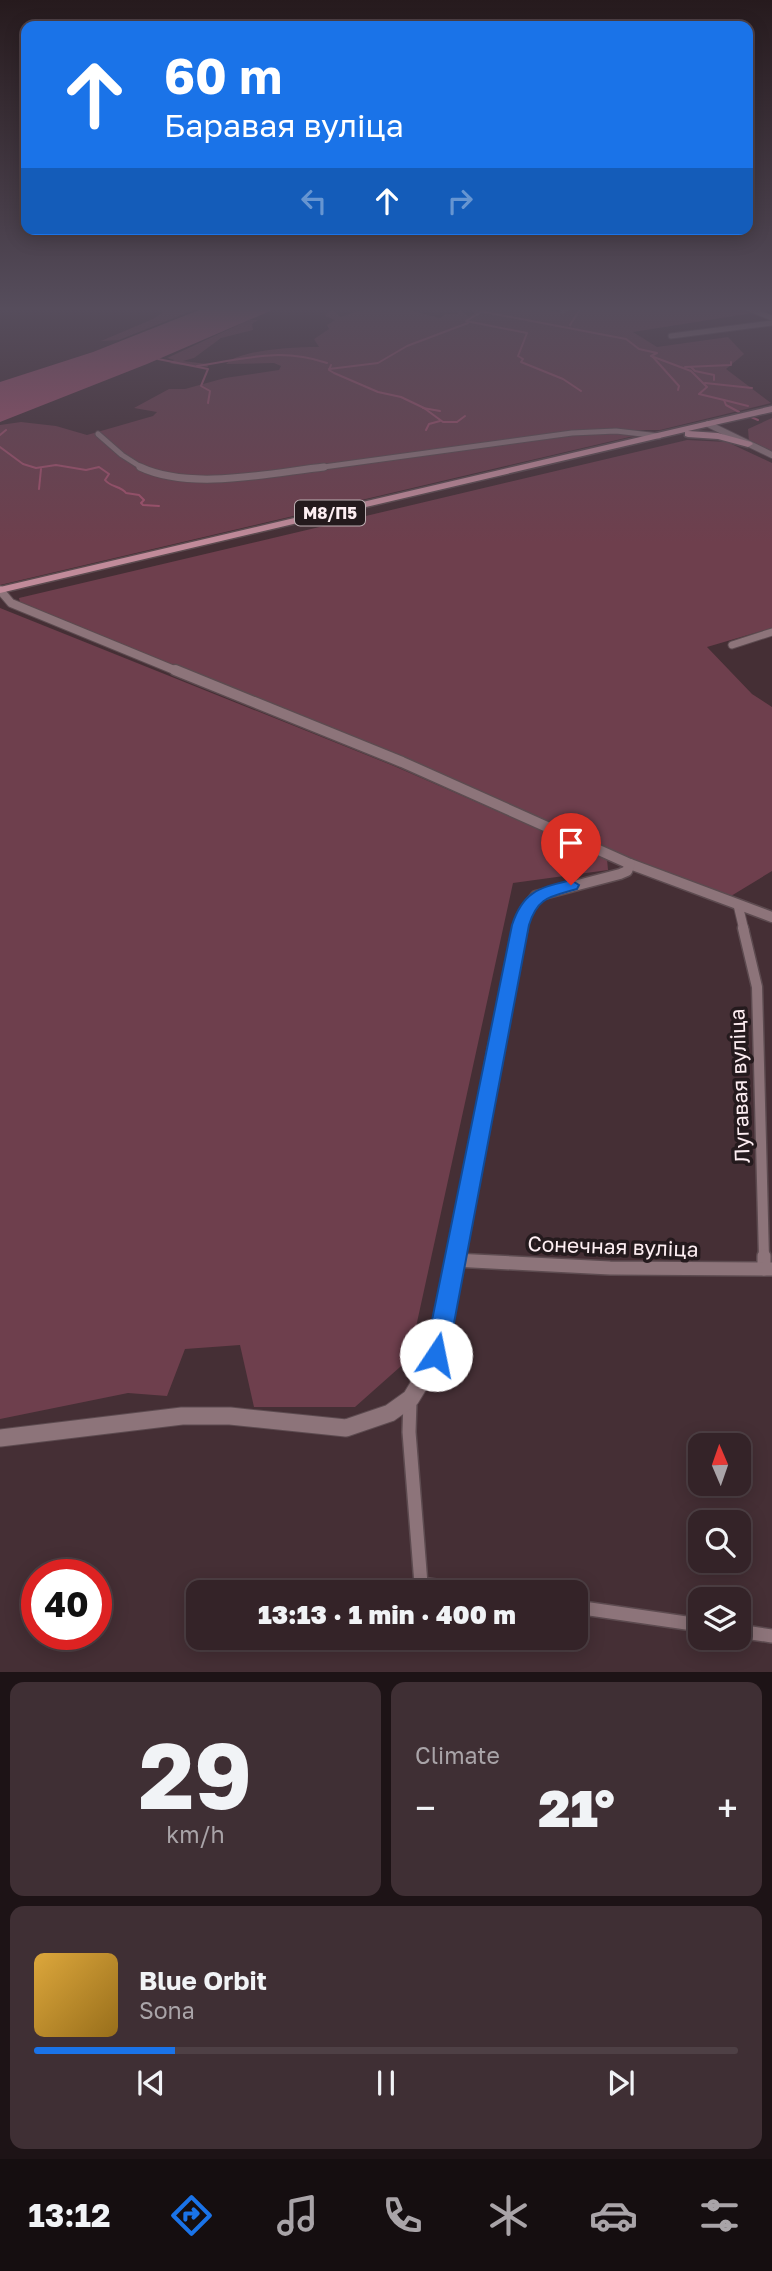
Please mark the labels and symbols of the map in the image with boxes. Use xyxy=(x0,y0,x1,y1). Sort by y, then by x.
road number: М8/П5 xyxy=(295,500,365,526)
pin xyxy=(541,813,601,885)
street label: Лугавая вуліца xyxy=(723,1008,755,1164)
street label: Сонечная вуліца xyxy=(527,1230,699,1262)
position arrow xyxy=(399,1318,473,1392)
north arrow xyxy=(688,1433,751,1496)
speed limit sign: 40 xyxy=(21,1559,112,1650)

